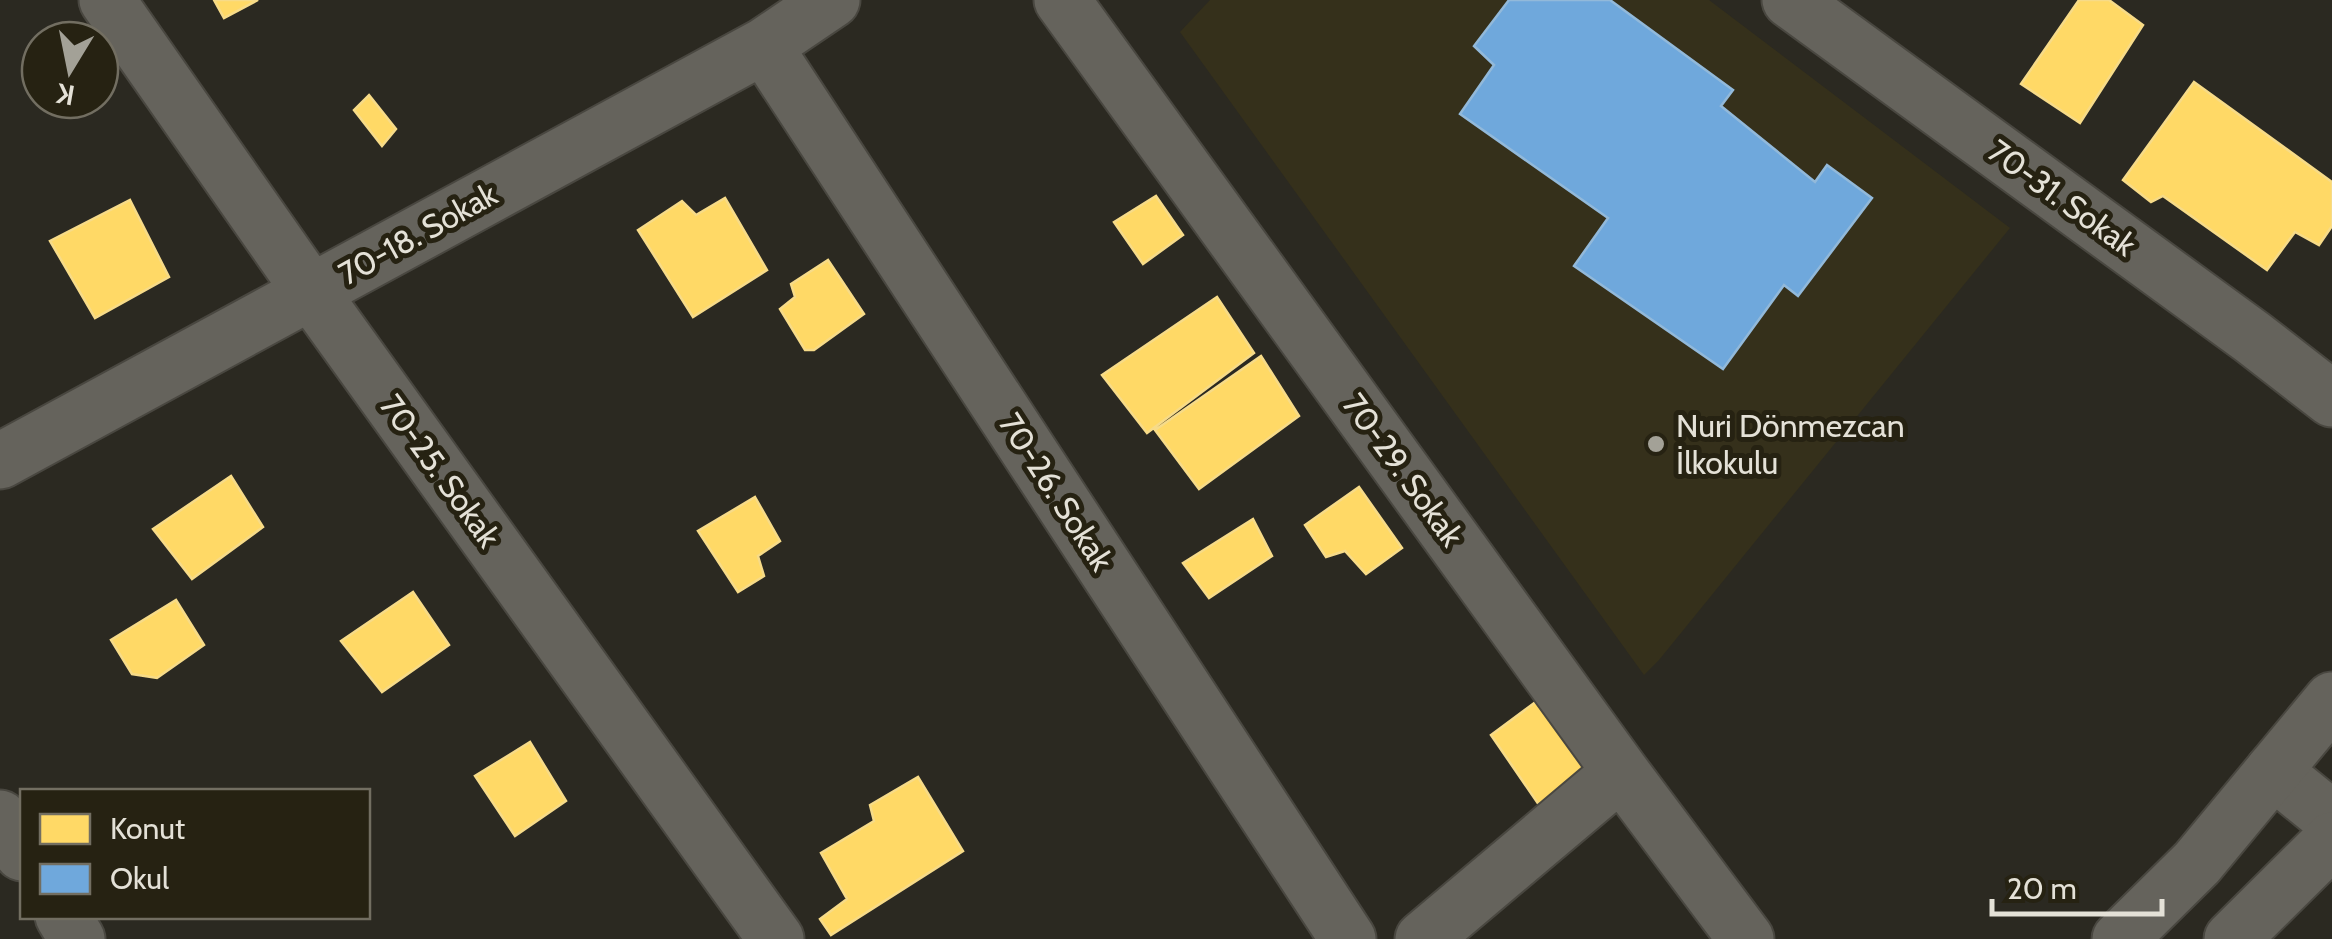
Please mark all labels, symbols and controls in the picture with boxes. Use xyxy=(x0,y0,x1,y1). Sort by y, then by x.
north arrow xyxy=(20,20,120,120)
text: K xyxy=(54,76,77,113)
street label: 70-31. Sokak xyxy=(1981,131,2144,265)
street label: 70-18. Sokak xyxy=(332,174,504,293)
street label: 70-29. Sokak xyxy=(1335,386,1472,554)
street label: 70-25. Sokak xyxy=(372,387,509,555)
street label: 70-26. Sokak xyxy=(991,406,1122,578)
place label: Nuri Dönmezcan İlkokulu xyxy=(1676,406,1905,482)
marker: Nuri Dönmezcan İlkokulu xyxy=(1645,433,1667,455)
legend xyxy=(20,789,370,919)
text: Konut xyxy=(110,810,185,847)
scale bar xyxy=(1992,854,2162,916)
text: Okul xyxy=(110,860,169,897)
text: 20 m xyxy=(2007,870,2077,907)

